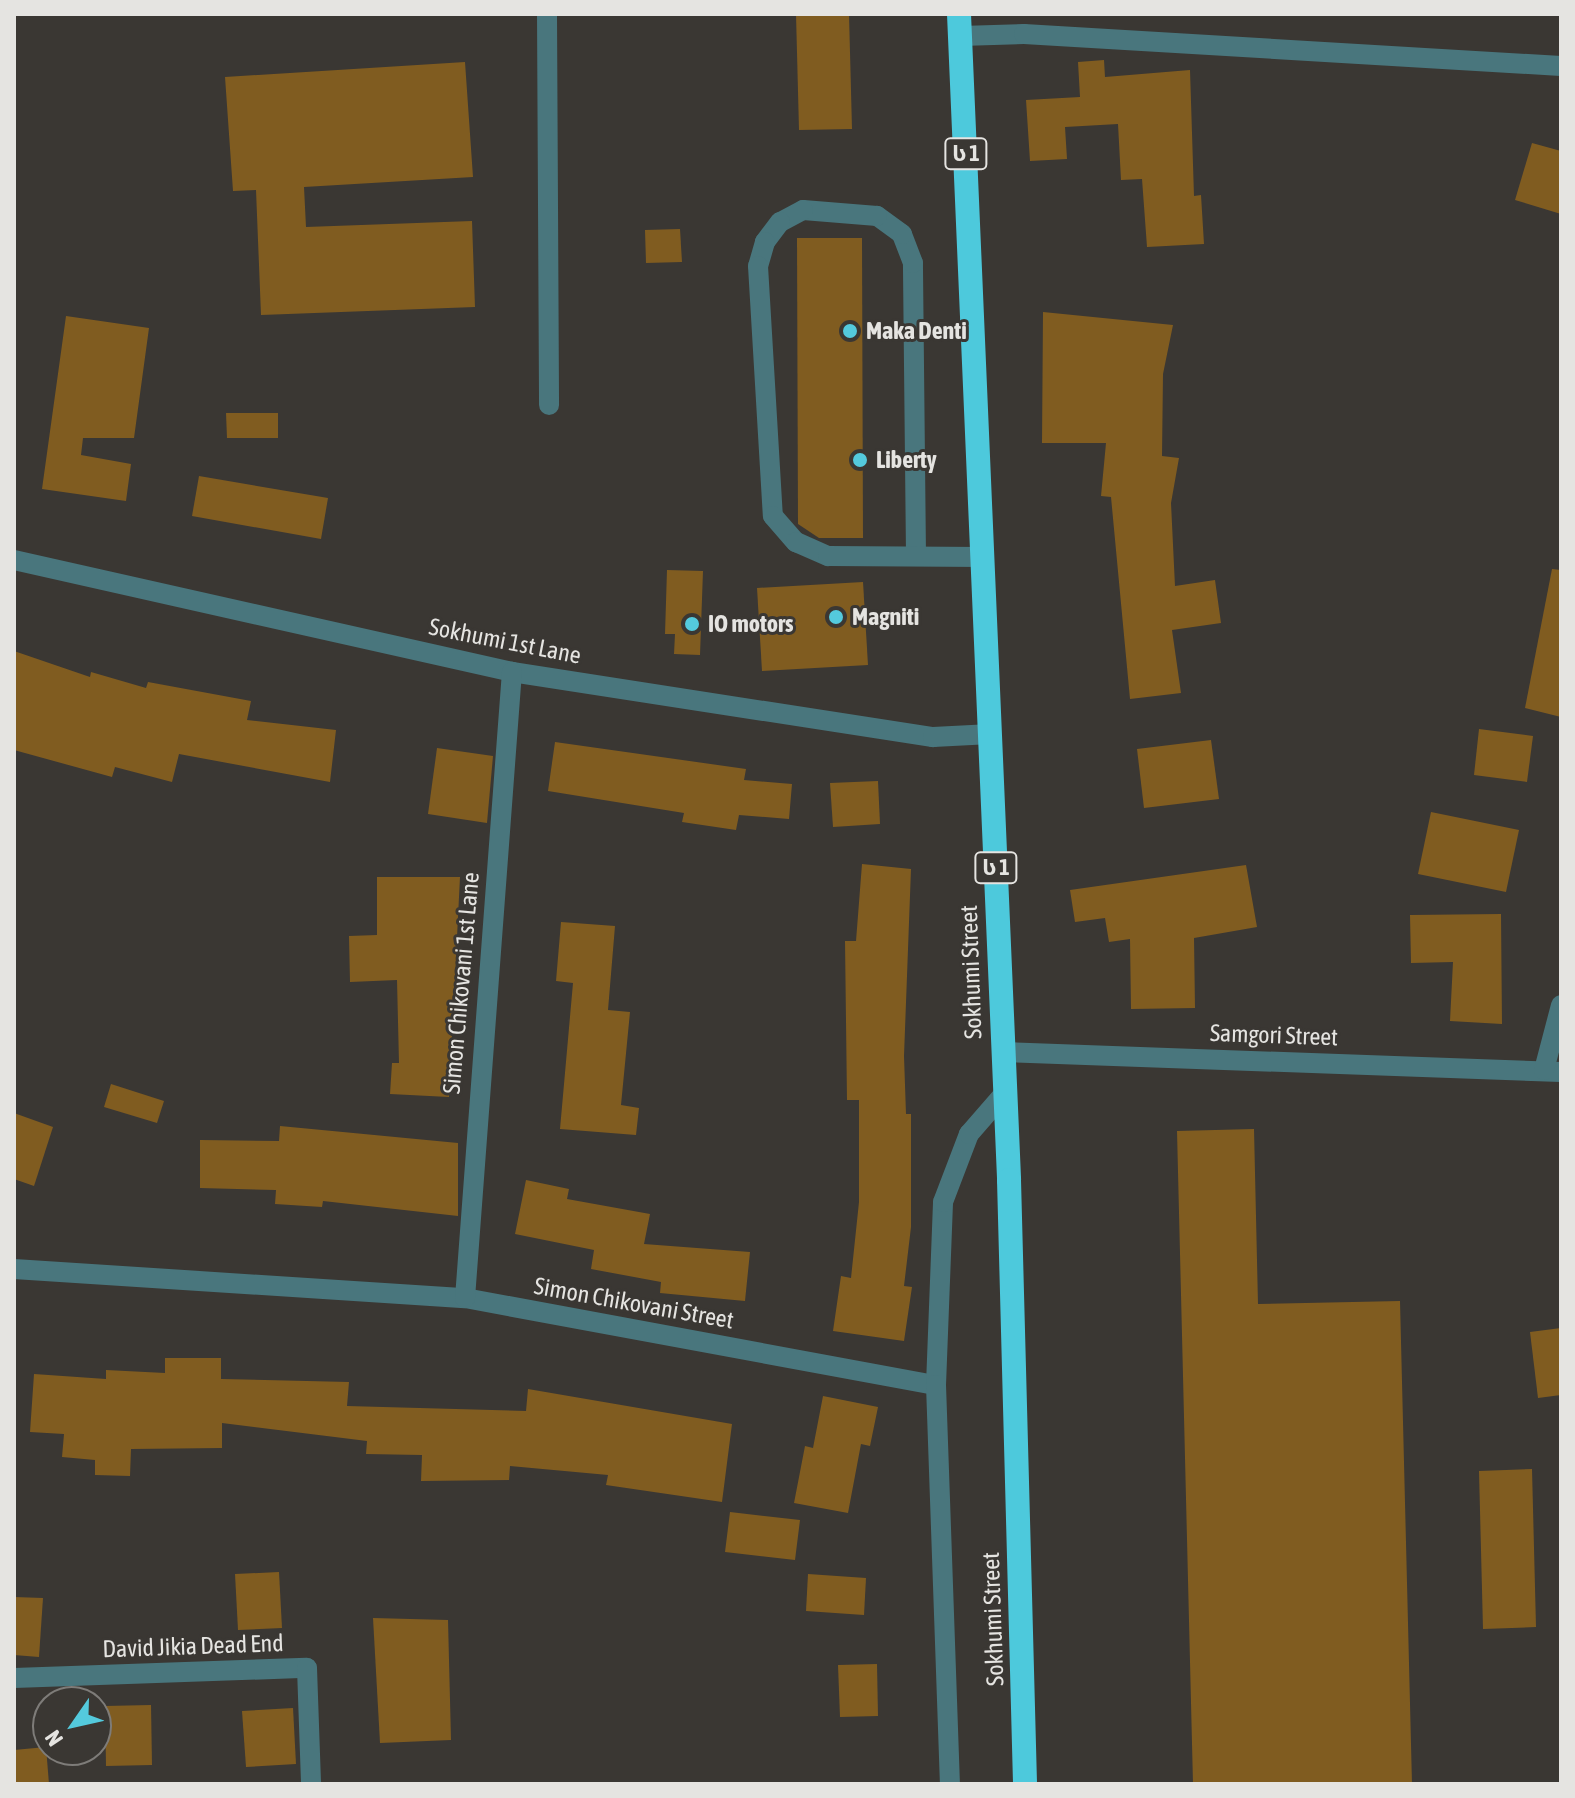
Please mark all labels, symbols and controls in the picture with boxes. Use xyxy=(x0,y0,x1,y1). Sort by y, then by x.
road number: ს 1 xyxy=(944,136,988,172)
place label: Maka Denti xyxy=(866,317,967,345)
marker: Maka Denti xyxy=(841,322,859,340)
place label: Liberty xyxy=(876,446,937,474)
marker: Liberty xyxy=(851,451,869,469)
place label: Magniti xyxy=(852,603,919,631)
marker: Magniti xyxy=(827,608,845,626)
place label: IO motors xyxy=(708,610,793,638)
street label: Sokhumi 1st Lane xyxy=(427,612,583,670)
marker: IO motors xyxy=(683,615,701,633)
road number: ს 1 xyxy=(974,850,1018,886)
street label: Simon Chikovani 1st Lane xyxy=(437,871,485,1095)
street label: Sokhumi Street xyxy=(954,905,988,1039)
street label: Samgori Street xyxy=(1209,1018,1339,1052)
street label: Simon Chikovani Street xyxy=(532,1271,736,1335)
street label: Sokhumi Street xyxy=(976,1552,1010,1686)
street label: David Jikia Dead End xyxy=(102,1628,284,1664)
north arrow xyxy=(32,1686,112,1766)
text: N xyxy=(39,1726,68,1751)

